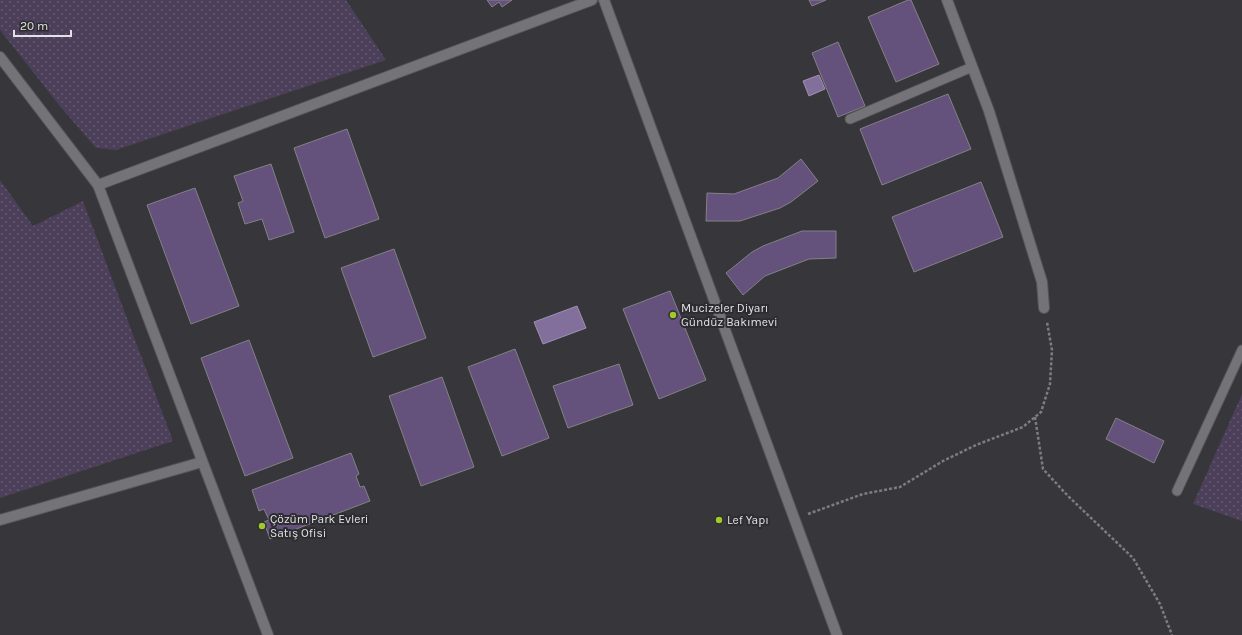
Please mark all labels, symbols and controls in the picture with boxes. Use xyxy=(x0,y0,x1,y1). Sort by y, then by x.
scale bar xyxy=(14,12,71,38)
text: 20 m xyxy=(20,19,48,33)
place label: Mucizeler Diyarı Gündüz Bakımevi xyxy=(681,301,778,329)
marker: Mucizeler Diyarı Gündüz Bakımevi xyxy=(668,310,678,320)
place label: Çözüm Park Evleri Satış Ofisi xyxy=(270,512,368,540)
place label: Lef Yapı xyxy=(727,513,769,527)
marker: Lef Yapı xyxy=(714,515,724,525)
marker: Çözüm Park Evleri Satış Ofisi xyxy=(257,521,267,531)

